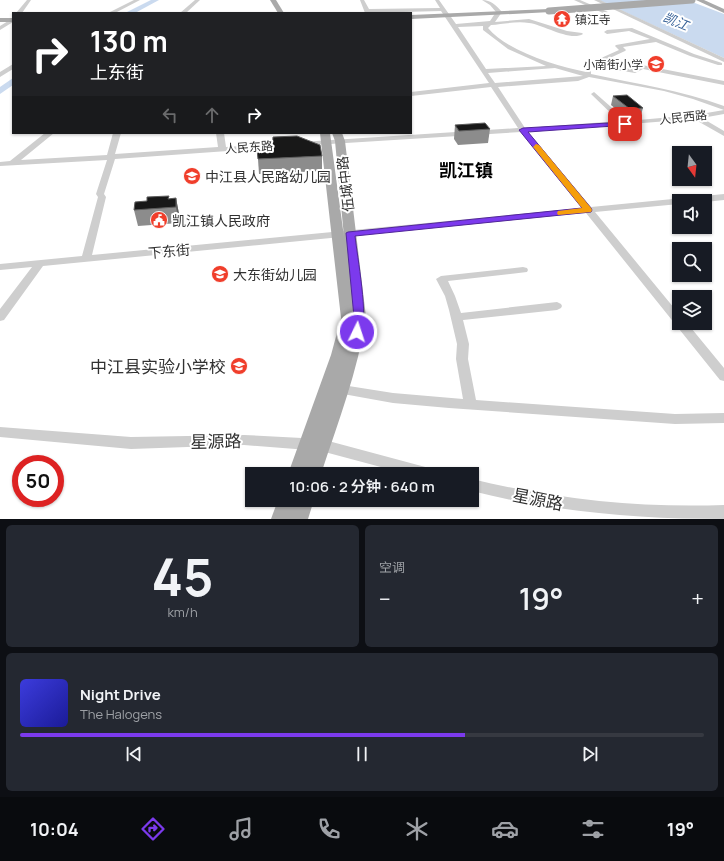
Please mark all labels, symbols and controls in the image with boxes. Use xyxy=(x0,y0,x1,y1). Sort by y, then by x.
water label: 凯江 xyxy=(661,8,693,35)
temple icon: 镇江寺 xyxy=(552,9,572,29)
place label: 镇江寺 xyxy=(575,11,611,28)
text: 130 m xyxy=(90,22,168,60)
icon: right xyxy=(24,28,76,80)
school or university icon: 小南街小学 xyxy=(646,54,666,74)
place label: 小南街小学 xyxy=(583,56,643,73)
text: 上东街 xyxy=(90,60,144,84)
icon: left xyxy=(159,104,181,126)
icon: ahead xyxy=(201,104,223,126)
icon: right xyxy=(243,104,265,126)
street label: 人民西路 xyxy=(658,106,708,128)
pin xyxy=(608,107,642,141)
icon: arrive xyxy=(614,113,636,135)
street label: 人民东路 xyxy=(224,137,274,157)
north arrow xyxy=(672,146,712,186)
map controls xyxy=(672,146,712,330)
street label: 伍城中路 xyxy=(332,155,358,213)
district label: 凯江镇 xyxy=(439,158,493,182)
school or university icon: 中江县人民路幼儿园 xyxy=(182,166,202,186)
place label: 中江县人民路幼儿园 xyxy=(205,167,331,186)
button: sound xyxy=(672,194,712,234)
public building icon: 凯江镇人民政府 xyxy=(149,210,169,230)
place label: 凯江镇人民政府 xyxy=(172,211,270,230)
street label: 下东街 xyxy=(147,240,191,262)
button: search xyxy=(672,242,712,282)
school or university icon: 大东街幼儿园 xyxy=(210,264,230,284)
place label: 大东街幼儿园 xyxy=(233,265,317,284)
button: layers xyxy=(672,290,712,330)
position arrow xyxy=(336,311,378,353)
place label: 中江县实验小学校 xyxy=(90,355,226,378)
school or university icon: 中江县实验小学校 xyxy=(229,356,249,376)
street label: 星源路 xyxy=(190,429,242,453)
speed limit sign: 50 xyxy=(12,455,64,507)
text: 10:06 · 2 分钟 · 640 m xyxy=(289,476,435,497)
street label: 星源路 xyxy=(511,483,565,515)
text: 45 xyxy=(151,541,214,612)
text: 空调 xyxy=(379,558,405,576)
text: 19° xyxy=(519,578,564,619)
text: − xyxy=(379,584,391,614)
text: + xyxy=(691,584,704,614)
text: km/h xyxy=(167,603,198,621)
text: Night Drive xyxy=(80,684,161,705)
text: The Halogens xyxy=(80,705,162,723)
icon: previous xyxy=(123,743,145,765)
icon: pause xyxy=(351,743,373,765)
icon: next xyxy=(579,743,601,765)
icon: directions xyxy=(139,815,167,843)
icon: music xyxy=(227,815,255,843)
icon: phone xyxy=(315,815,343,843)
icon: climate xyxy=(403,815,431,843)
icon: car xyxy=(491,815,519,843)
icon: filters xyxy=(579,815,607,843)
text: 10:04 xyxy=(30,817,79,841)
text: 19° xyxy=(667,817,694,841)

